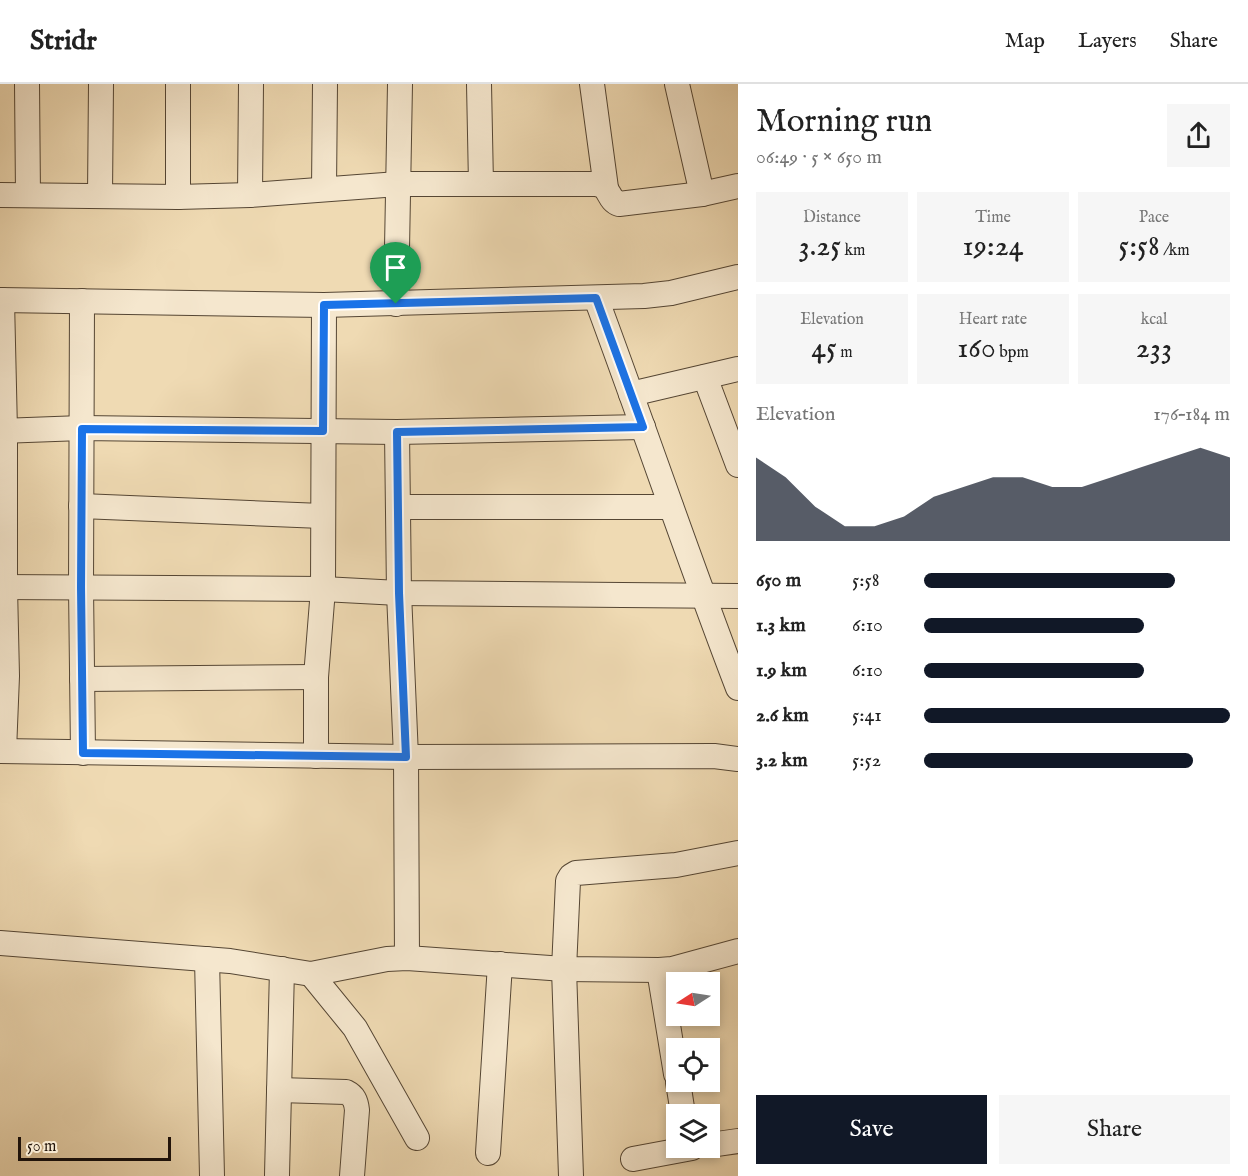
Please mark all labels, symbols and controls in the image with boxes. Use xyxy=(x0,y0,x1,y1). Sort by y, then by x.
text: Stridr xyxy=(30,24,97,59)
text: Map xyxy=(1005,28,1045,55)
text: Layers xyxy=(1078,28,1137,55)
text: Share xyxy=(1170,28,1218,55)
text: Morning run xyxy=(756,101,932,143)
button: share xyxy=(1167,104,1230,167)
text: 06:49 · 5 × 650 m xyxy=(756,145,882,170)
text: Distance xyxy=(803,208,861,228)
text: Time xyxy=(975,208,1011,228)
text: Pace xyxy=(1139,208,1169,228)
text: 3.25 xyxy=(799,228,841,266)
text: 19:24 xyxy=(963,228,1023,266)
text: 5:58 xyxy=(1118,228,1160,266)
text: km xyxy=(841,241,865,261)
text: /km xyxy=(1160,241,1190,261)
pin xyxy=(370,242,421,304)
icon: arrive xyxy=(379,251,412,284)
text: Elevation xyxy=(800,310,864,330)
text: Heart rate xyxy=(959,310,1027,330)
text: kcal xyxy=(1141,310,1167,330)
text: 45 xyxy=(811,330,837,368)
text: 160 xyxy=(957,330,996,368)
text: 233 xyxy=(1136,330,1172,368)
text: m xyxy=(837,343,853,363)
text: bpm xyxy=(996,343,1029,363)
text: Elevation xyxy=(756,402,835,427)
text: 176–184 m xyxy=(1153,402,1230,427)
text: 650 m xyxy=(756,568,801,593)
text: 5:58 xyxy=(852,568,880,593)
text: 1.3 km xyxy=(756,613,806,638)
text: 6:10 xyxy=(852,613,883,638)
text: 1.9 km xyxy=(756,658,807,683)
text: 6:10 xyxy=(852,658,883,683)
text: 2.6 km xyxy=(756,703,809,728)
text: 5:41 xyxy=(852,703,882,728)
text: 3.2 km xyxy=(756,748,808,773)
text: 5:52 xyxy=(852,748,881,773)
north arrow xyxy=(666,972,720,1026)
map controls xyxy=(666,972,720,1158)
button: locate xyxy=(666,1038,720,1092)
button: Save xyxy=(756,1095,987,1164)
button: Share xyxy=(999,1095,1230,1164)
button: layers xyxy=(666,1104,720,1158)
scale bar xyxy=(18,1134,171,1162)
text: 50 m xyxy=(27,1137,56,1157)

